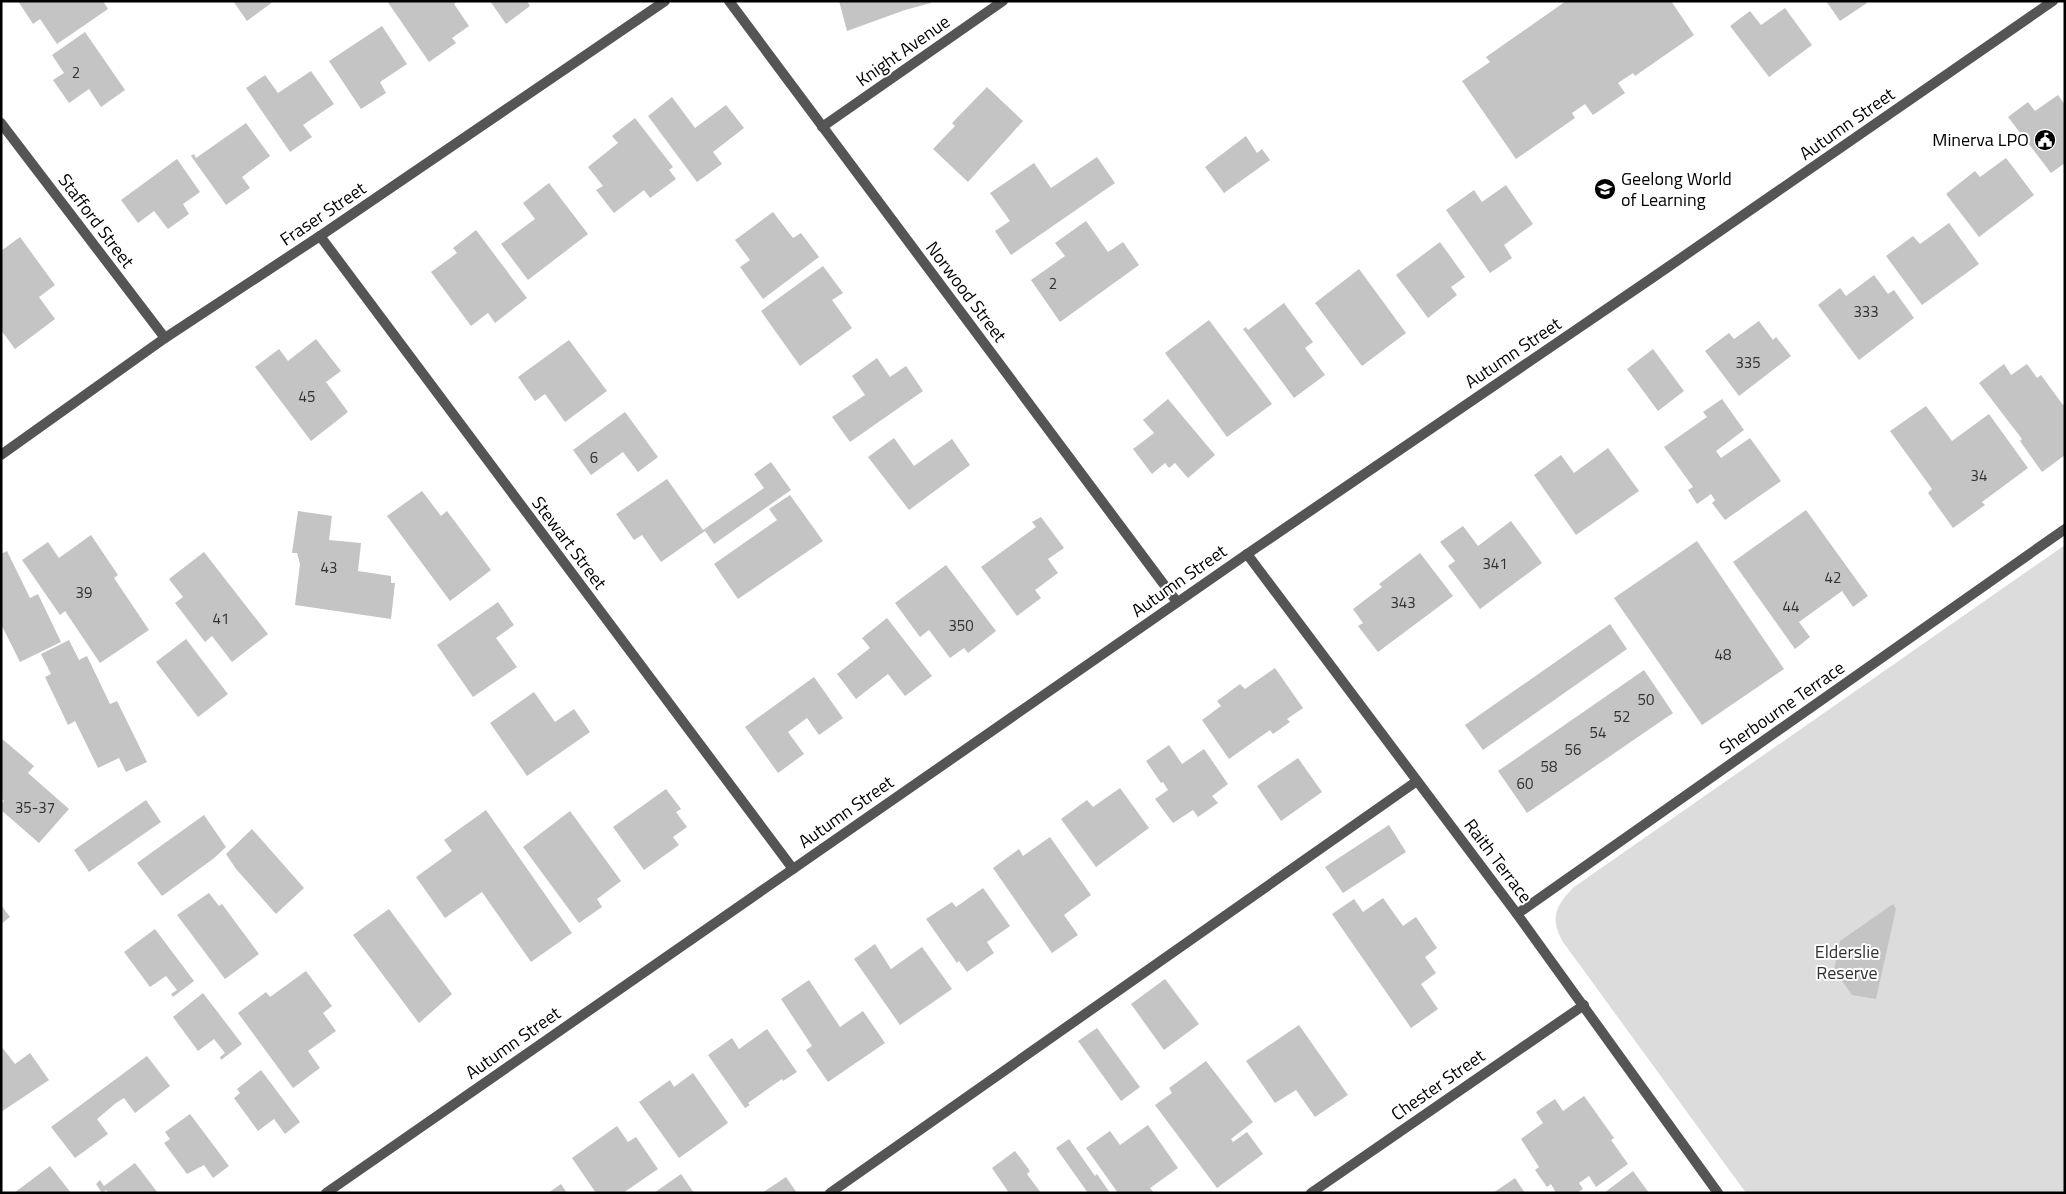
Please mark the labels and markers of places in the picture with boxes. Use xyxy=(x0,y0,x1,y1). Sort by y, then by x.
place label: Minerva LPO xyxy=(1932,126,2029,153)
public building icon: Minerva LPO xyxy=(2033,128,2057,152)
place label: Geelong World of Learning xyxy=(1621,165,1732,213)
school or university icon: Geelong World of Learning xyxy=(1593,177,1617,201)

